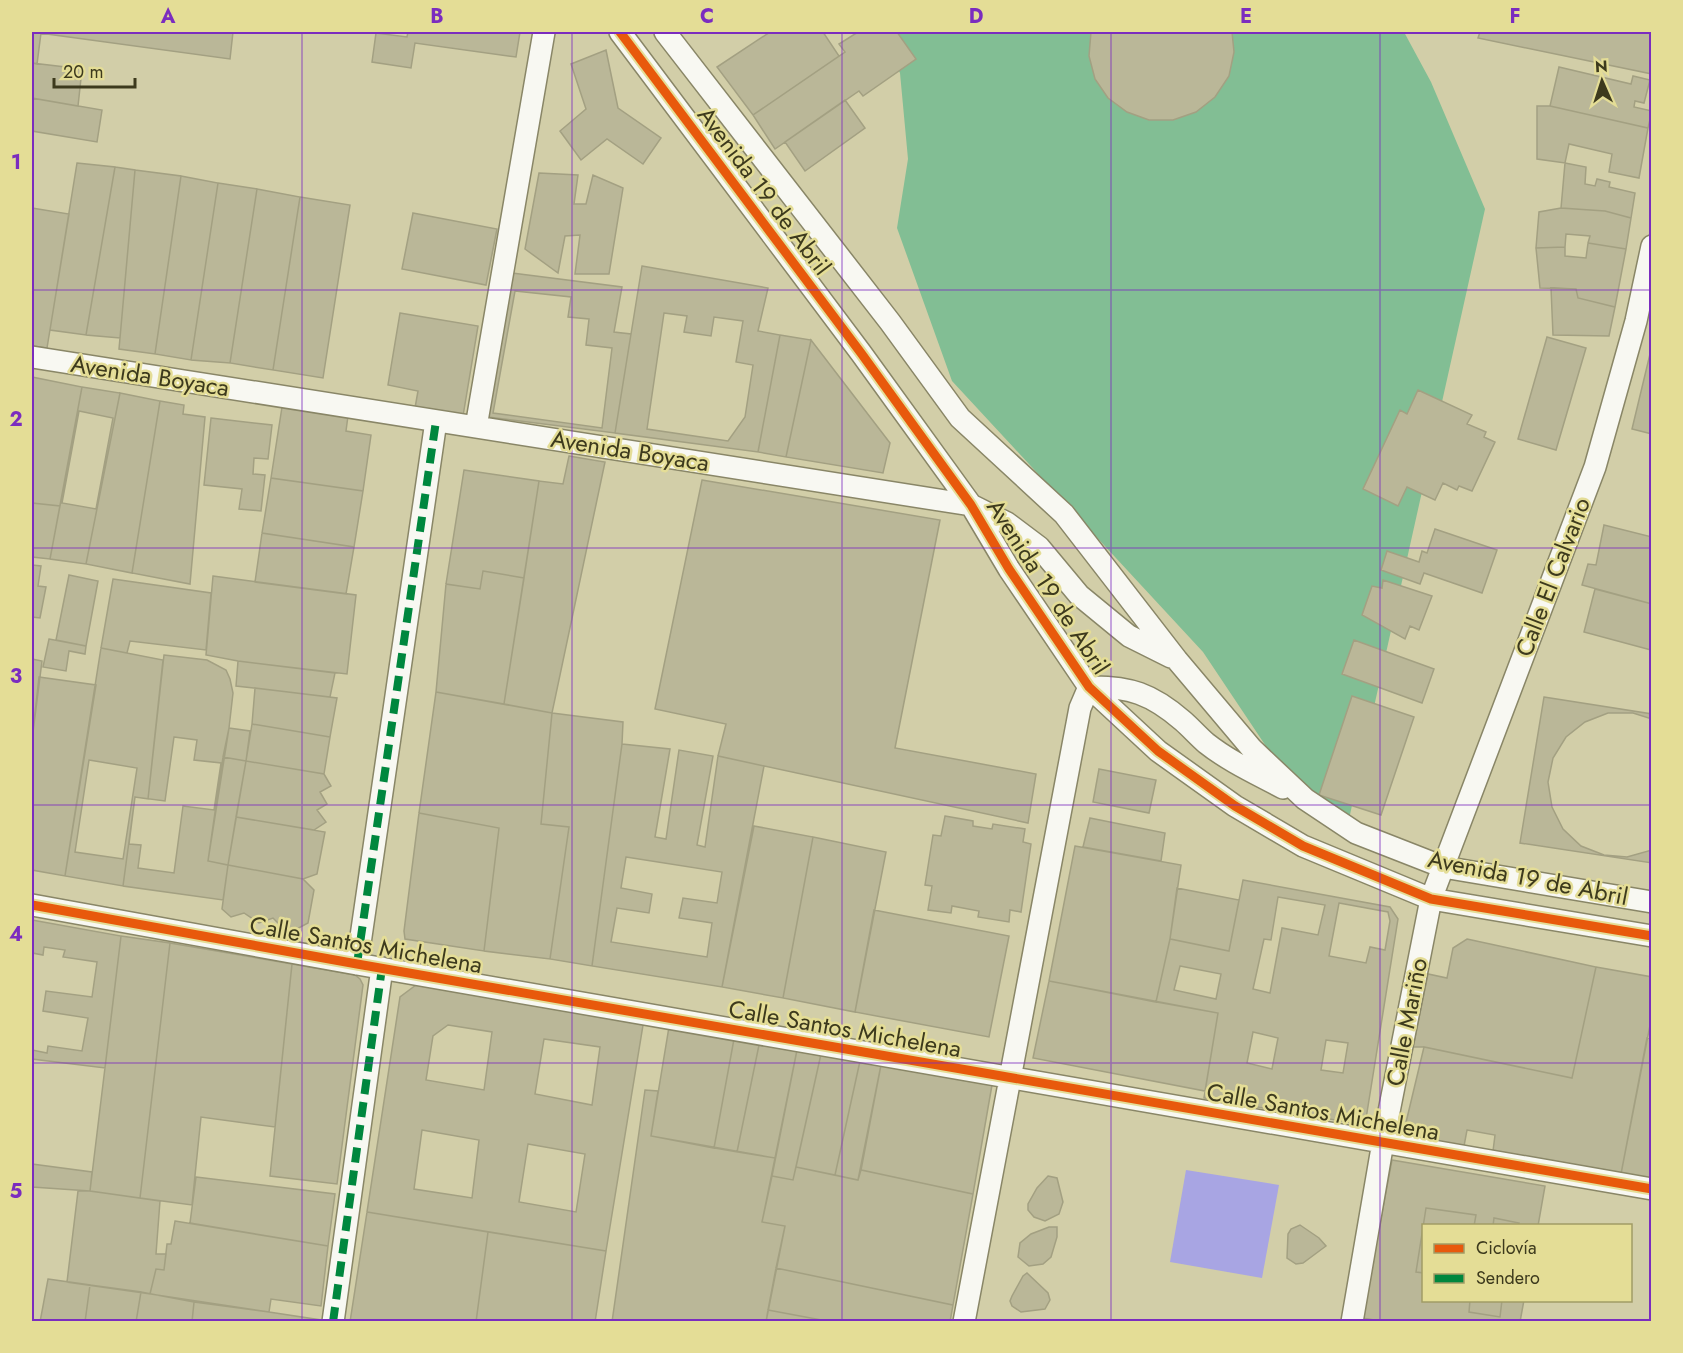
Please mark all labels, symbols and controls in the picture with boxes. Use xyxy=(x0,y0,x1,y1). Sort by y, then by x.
text: A xyxy=(160,2,176,31)
text: B xyxy=(430,2,444,31)
text: C xyxy=(700,2,714,31)
text: D xyxy=(969,2,983,31)
text: E xyxy=(1240,2,1252,31)
text: F xyxy=(1509,2,1521,31)
scale bar xyxy=(54,51,135,89)
north arrow xyxy=(1572,51,1632,111)
text: N xyxy=(1594,55,1608,78)
text: 20 m xyxy=(63,59,103,85)
street label: Avenida 19 de Abril xyxy=(689,99,839,282)
text: 1 xyxy=(11,148,21,177)
street label: Avenida Boyaca xyxy=(68,346,232,405)
text: 2 xyxy=(9,405,23,434)
street label: Avenida Boyaca xyxy=(548,421,712,480)
street label: Avenida 19 de Abril xyxy=(978,492,1118,681)
street label: Calle El Calvario xyxy=(1506,492,1599,661)
text: 3 xyxy=(10,662,22,691)
street label: Avenida 19 de Abril xyxy=(1425,841,1631,914)
street label: Calle Santos Michelena xyxy=(247,907,485,982)
text: 4 xyxy=(9,920,23,949)
street label: Calle Mariño xyxy=(1377,955,1436,1089)
street label: Calle Santos Michelena xyxy=(726,991,964,1066)
street label: Calle Santos Michelena xyxy=(1204,1074,1442,1149)
text: 5 xyxy=(10,1177,23,1206)
legend xyxy=(1422,1224,1632,1302)
text: Ciclovía xyxy=(1476,1235,1537,1261)
text: Sendero xyxy=(1476,1265,1540,1291)

